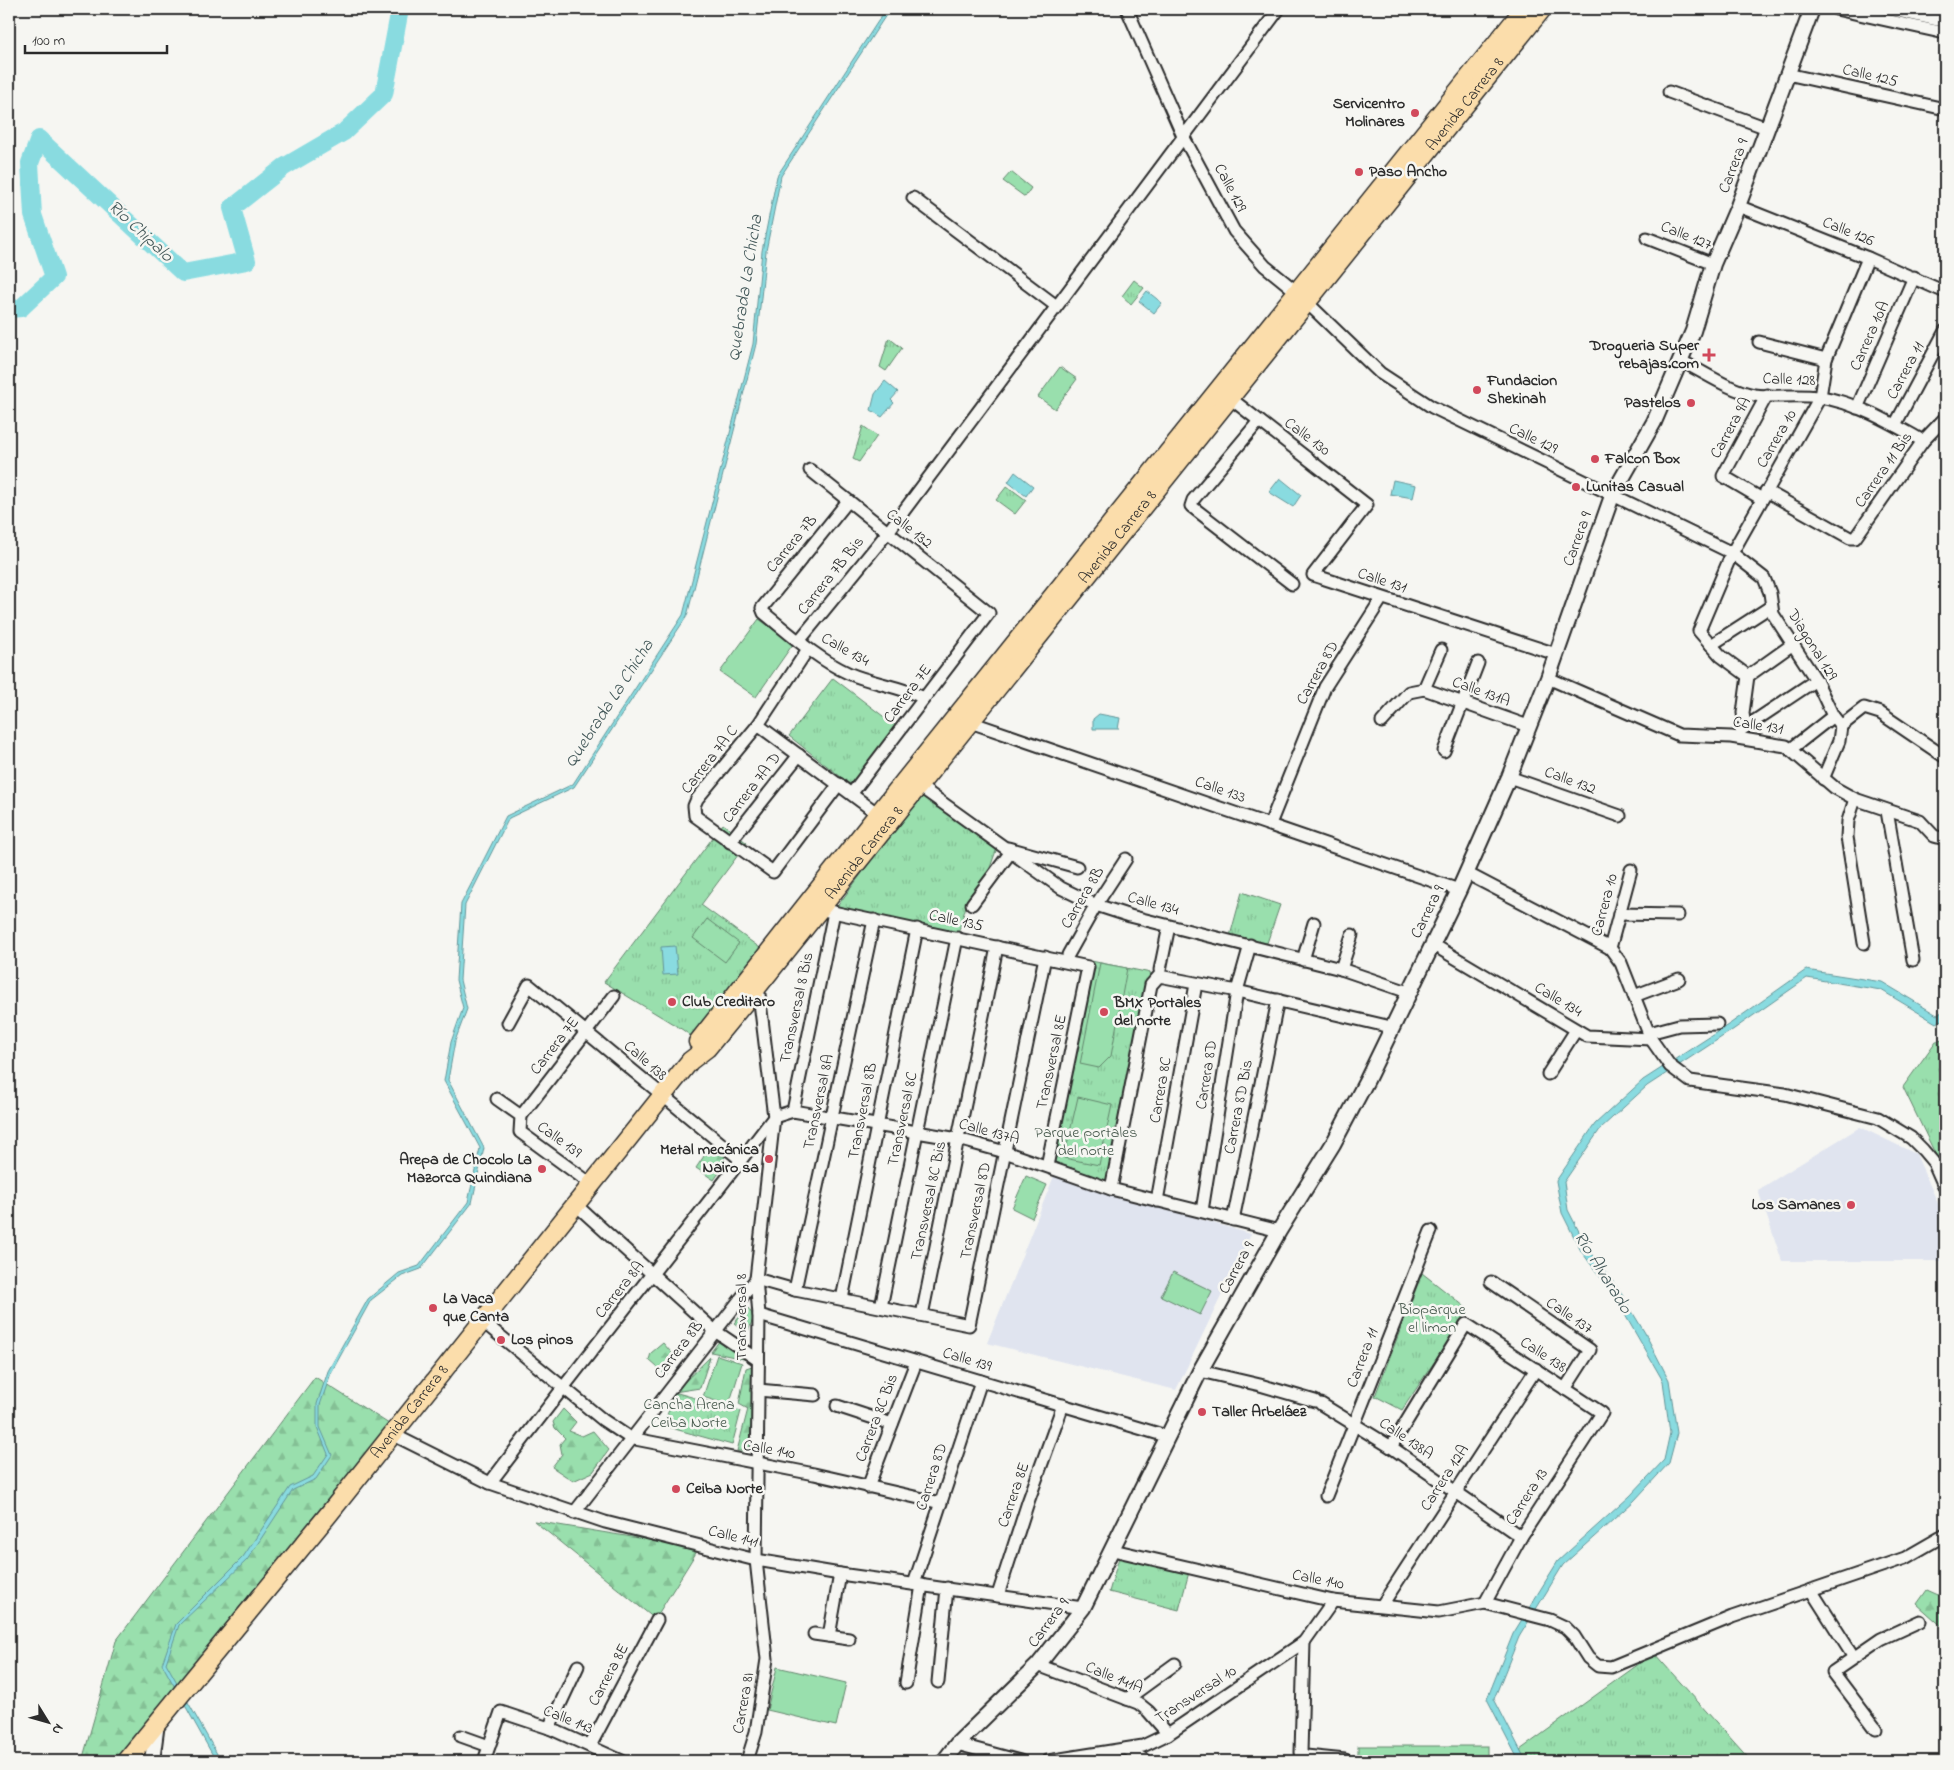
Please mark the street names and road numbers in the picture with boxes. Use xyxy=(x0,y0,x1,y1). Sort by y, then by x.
street label: Avenida Carrera 8 xyxy=(1420,52,1511,156)
street label: Calle 125 xyxy=(1840,58,1900,94)
street label: Carrera 9 xyxy=(1713,135,1755,197)
street label: Calle 129 xyxy=(1207,159,1253,217)
street label: Calle 126 xyxy=(1818,211,1878,253)
street label: Calle 127 xyxy=(1657,215,1716,257)
street label: Carrera 10A xyxy=(1844,297,1896,375)
street label: Carrera 11 xyxy=(1881,338,1931,404)
street label: Calle 128 xyxy=(1762,367,1816,393)
street label: Carrera 9A xyxy=(1704,393,1758,463)
street label: Carrera 10 xyxy=(1751,405,1803,473)
street label: Calle 130 xyxy=(1279,412,1335,462)
street label: Calle 129 xyxy=(1504,417,1562,461)
street label: Carrera 11 Bis xyxy=(1849,427,1919,513)
street label: Avenida Carrera 8 xyxy=(1073,485,1163,589)
street label: Calle 132 xyxy=(880,503,938,555)
street label: Carrera 9 xyxy=(1557,508,1599,570)
street label: Carrera 7B xyxy=(760,510,824,578)
street label: Carrera 7B Bis xyxy=(792,531,870,621)
street label: Calle 131 xyxy=(1354,562,1410,600)
street label: Diagonal 129 xyxy=(1780,604,1843,685)
street label: Calle 134 xyxy=(816,627,874,673)
street label: Carrera 8D xyxy=(1291,637,1345,709)
street label: Carrera 7E xyxy=(878,659,938,729)
street label: Calle 131A xyxy=(1448,670,1514,714)
street label: Calle 131 xyxy=(1731,710,1785,742)
street label: Carrera 7A C xyxy=(675,720,745,799)
street label: Carrera 7A D xyxy=(717,747,787,829)
street label: Calle 132 xyxy=(1541,761,1599,801)
street label: Calle 133 xyxy=(1191,770,1249,810)
street label: Avenida Carrera 8 xyxy=(819,801,910,905)
street label: Carrera 8B xyxy=(1055,862,1111,934)
street label: Carrera 10 xyxy=(1585,871,1625,939)
street label: Carrera 9 xyxy=(1405,881,1451,943)
street label: Calle 134 xyxy=(1125,886,1182,922)
street label: Calle 135 xyxy=(927,904,985,938)
street label: Transversal 8 Bis xyxy=(774,950,820,1066)
street label: Calle 134 xyxy=(1529,976,1587,1024)
street label: Carrera 7E xyxy=(524,1012,586,1080)
street label: Transversal 8E xyxy=(1030,1012,1074,1112)
street label: Calle 138 xyxy=(618,1035,672,1087)
street label: Carrera 8D xyxy=(1190,1039,1224,1111)
street label: Transversal 8A xyxy=(797,1052,841,1152)
street label: Carrera 8C xyxy=(1143,1055,1179,1125)
street label: Carrera 8D Bis xyxy=(1218,1058,1260,1156)
street label: Transversal 8B xyxy=(842,1060,884,1161)
street label: Transversal 8C xyxy=(881,1069,925,1168)
street label: Calle 137A xyxy=(956,1112,1022,1152)
street label: Calle 139 xyxy=(532,1115,587,1165)
street label: Transversal 8C Bis xyxy=(905,1139,953,1263)
street label: Transversal 8D xyxy=(954,1160,998,1262)
street label: Carrera 9 xyxy=(1213,1237,1261,1299)
street label: Carrera 8A xyxy=(589,1256,651,1324)
street label: Transversal 8 xyxy=(730,1273,754,1361)
street label: Calle 137 xyxy=(1541,1291,1598,1341)
street label: Carrera 8B xyxy=(648,1315,710,1385)
street label: Carrera 11 xyxy=(1341,1325,1385,1391)
street label: Calle 138 xyxy=(1515,1331,1571,1379)
street label: Calle 139 xyxy=(939,1341,995,1379)
street label: Avenida Carrera 8 xyxy=(365,1360,455,1464)
street label: Carrera 8C Bis xyxy=(849,1370,905,1466)
street label: Calle 138A xyxy=(1374,1412,1438,1466)
street label: Calle 140 xyxy=(741,1434,797,1466)
street label: Carrera 8D xyxy=(910,1440,954,1514)
street label: Carrera 12A xyxy=(1415,1440,1476,1516)
street label: Carrera 8E xyxy=(992,1459,1036,1531)
street label: Carrera 13 xyxy=(1500,1464,1554,1530)
street label: Calle 141 xyxy=(705,1519,761,1555)
street label: Calle 140 xyxy=(1290,1563,1346,1597)
street label: Carrera 9 xyxy=(1022,1593,1076,1653)
street label: Carrera 8E xyxy=(582,1639,636,1711)
street label: Calle 141A xyxy=(1081,1656,1147,1701)
street label: Transversal 10 xyxy=(1150,1660,1242,1730)
street label: Carrera 8I xyxy=(727,1670,761,1736)
street label: Calle 143 xyxy=(539,1699,597,1741)

